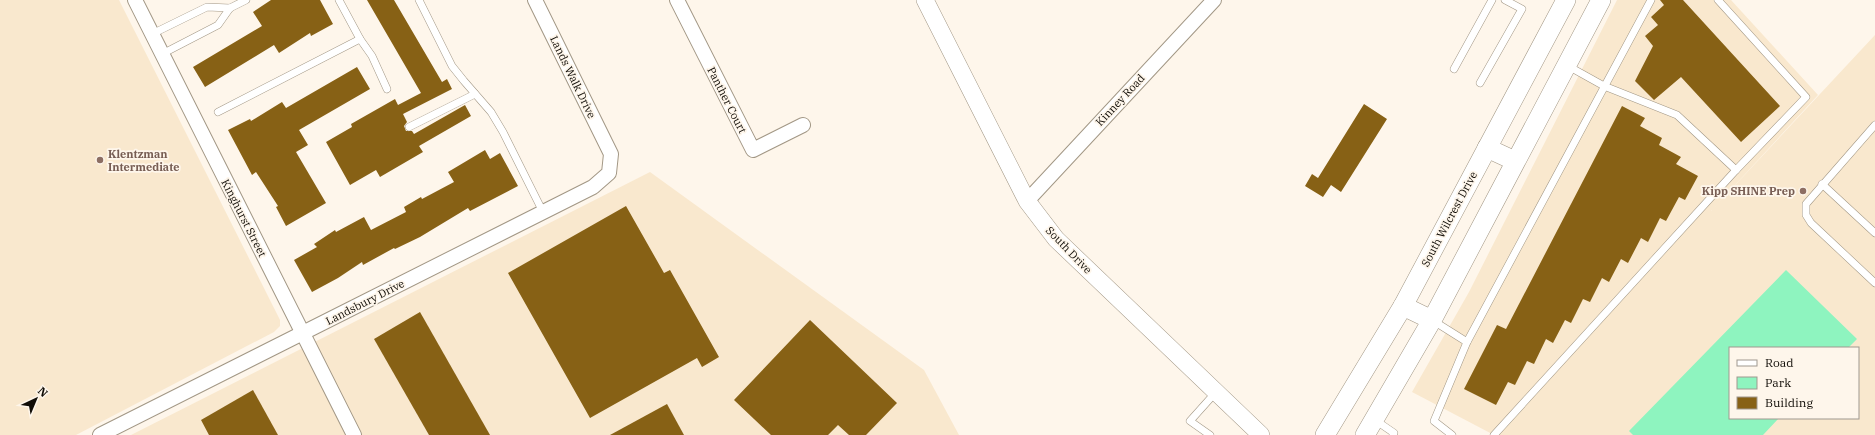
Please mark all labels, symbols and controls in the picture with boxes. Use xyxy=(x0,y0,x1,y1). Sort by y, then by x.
street label: Lands Walk Drive xyxy=(547,33,599,121)
street label: Panther Court xyxy=(704,64,750,136)
street label: Kinney Road xyxy=(1092,71,1148,129)
place label: Klentzman Intermediate xyxy=(108,147,179,174)
marker: Klentzman Intermediate xyxy=(95,155,105,165)
street label: South Wilcrest Drive xyxy=(1418,169,1480,269)
street label: Kinghurst Street xyxy=(218,177,270,259)
place label: Kipp SHINE Prep xyxy=(1702,184,1795,198)
marker: Kipp SHINE Prep xyxy=(1798,186,1808,196)
street label: South Drive xyxy=(1043,223,1095,277)
street label: Landsbury Drive xyxy=(323,276,407,328)
legend xyxy=(1729,347,1859,419)
text: Road xyxy=(1765,355,1794,370)
text: Park xyxy=(1765,375,1791,390)
north arrow xyxy=(16,379,56,419)
text: N xyxy=(35,384,51,400)
text: Building xyxy=(1765,395,1813,410)

